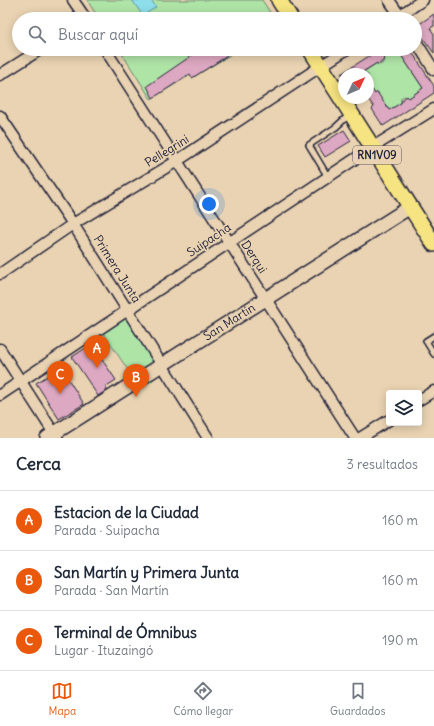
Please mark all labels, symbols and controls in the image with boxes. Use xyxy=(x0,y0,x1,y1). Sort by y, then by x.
search box xyxy=(12,12,422,56)
icon: search xyxy=(26,23,48,45)
text: Buscar aquí xyxy=(58,25,138,44)
north arrow xyxy=(338,68,374,104)
street label: Pellegrini xyxy=(142,131,191,170)
road number: RN1V09 xyxy=(353,146,401,164)
your location xyxy=(199,194,219,214)
street label: Suipacha xyxy=(184,219,234,260)
street label: Primera Junta xyxy=(91,232,144,306)
street label: Derqui xyxy=(238,238,271,276)
street label: San Martín xyxy=(200,300,258,344)
pin: A xyxy=(84,335,110,368)
pin: C xyxy=(47,361,73,394)
pin: B xyxy=(123,364,149,397)
map controls xyxy=(386,390,422,426)
button: layers xyxy=(386,390,422,426)
text: Cerca xyxy=(16,453,61,475)
text: 3 resultados xyxy=(347,456,418,473)
text: Estacion de la Ciudad xyxy=(54,503,199,522)
text: A xyxy=(25,512,33,529)
text: 160 m xyxy=(382,512,418,529)
text: Parada · Suipacha xyxy=(54,522,160,539)
text: San Martín y Primera Junta xyxy=(54,563,239,582)
text: B xyxy=(25,572,33,589)
text: 160 m xyxy=(382,572,418,589)
text: Parada · San Martín xyxy=(54,582,169,599)
text: Terminal de Ómnibus xyxy=(54,623,197,642)
text: C xyxy=(25,632,33,649)
text: 190 m xyxy=(382,632,418,649)
text: Lugar · Ituzaingó xyxy=(54,642,153,659)
tab: Mapa xyxy=(49,680,76,718)
tab: Cómo llegar xyxy=(173,680,233,718)
tab: Guardados xyxy=(330,680,385,718)

